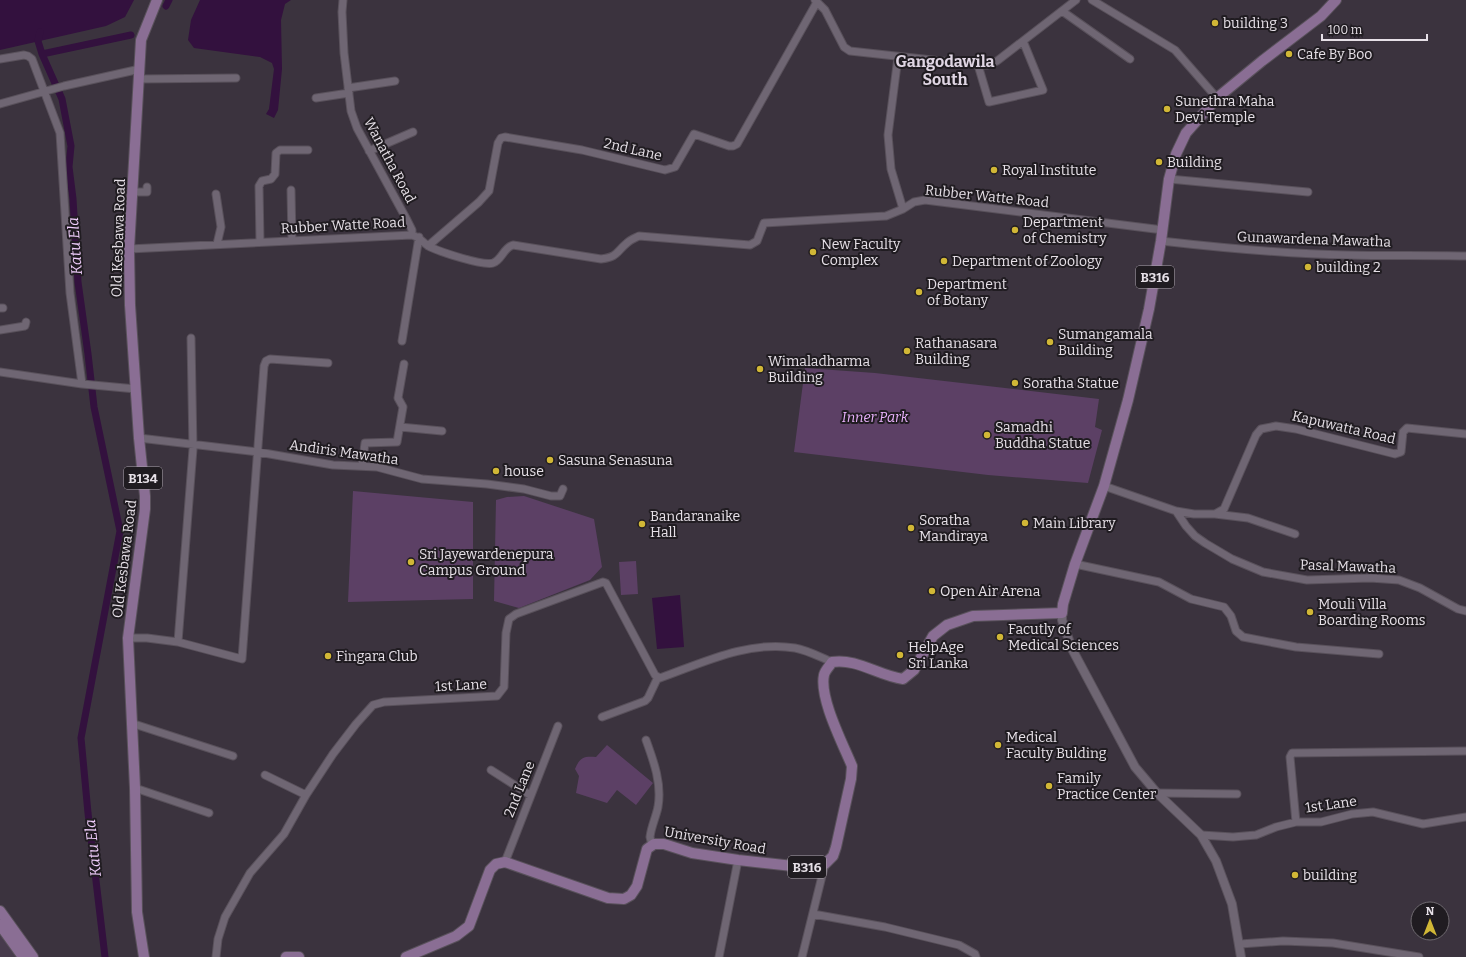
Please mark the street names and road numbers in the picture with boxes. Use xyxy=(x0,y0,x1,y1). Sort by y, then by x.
street label: Wanatha Road xyxy=(360,115,419,206)
street label: 2nd Lane xyxy=(602,135,664,164)
street label: Old Kesbawa Road xyxy=(108,178,129,298)
street label: Rubber Watte Road xyxy=(924,182,1050,211)
street label: Rubber Watte Road xyxy=(280,214,406,237)
street label: Gunawardena Mawatha xyxy=(1237,228,1392,251)
road number: B316 xyxy=(1136,266,1174,288)
street label: Kapuwatta Road xyxy=(1290,407,1397,448)
street label: Andiris Mawatha xyxy=(288,436,400,469)
road number: B134 xyxy=(124,467,162,489)
street label: Old Kesbawa Road xyxy=(109,499,140,619)
street label: Pasal Mawatha xyxy=(1300,556,1397,577)
street label: 1st Lane xyxy=(435,676,487,695)
street label: 2nd Lane xyxy=(500,758,538,820)
street label: 1st Lane xyxy=(1304,792,1358,817)
street label: University Road xyxy=(663,823,767,858)
road number: B316 xyxy=(788,856,826,878)

